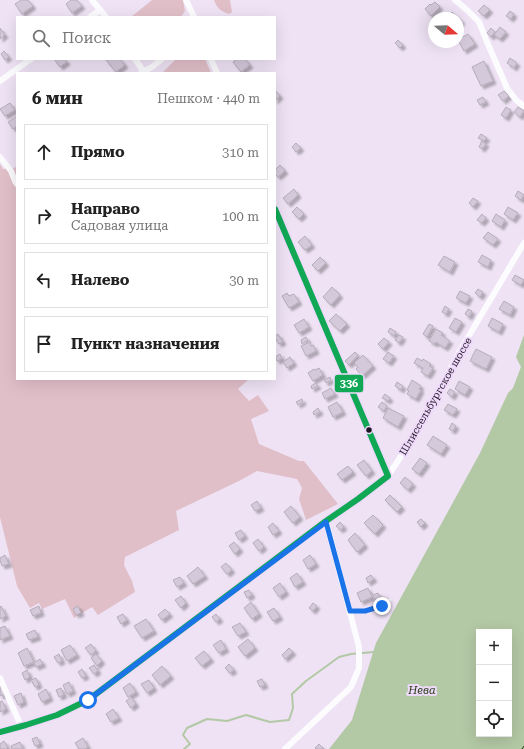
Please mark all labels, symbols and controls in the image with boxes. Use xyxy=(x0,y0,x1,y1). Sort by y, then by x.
north arrow xyxy=(428,12,464,48)
search box xyxy=(16,16,276,60)
icon: search xyxy=(30,27,52,49)
text: Поиск xyxy=(62,29,111,47)
text: 6 мин xyxy=(32,88,83,108)
text: Пешком · 440 m xyxy=(157,91,260,106)
icon: ahead xyxy=(33,141,55,163)
text: Прямо xyxy=(71,143,125,161)
text: 310 m xyxy=(222,145,259,160)
text: Направо xyxy=(71,200,140,218)
icon: right xyxy=(33,205,55,227)
text: 100 m xyxy=(222,209,259,224)
text: Садовая улица xyxy=(71,218,168,233)
icon: left xyxy=(33,269,55,291)
text: Налево xyxy=(71,271,130,289)
text: 30 m xyxy=(229,273,259,288)
icon: arrive xyxy=(33,333,55,355)
text: Пункт назначения xyxy=(71,335,219,353)
street label: Шлиссельбургское шоссе xyxy=(397,335,474,457)
line badge: 336 xyxy=(334,374,364,393)
text: 336 xyxy=(340,377,358,390)
unlabelled marker xyxy=(364,425,374,435)
route end xyxy=(373,597,391,615)
map controls xyxy=(476,629,512,737)
button: + xyxy=(476,629,512,665)
button: − xyxy=(476,665,512,701)
water label: Нева xyxy=(407,684,436,697)
route start xyxy=(79,691,97,709)
button: locate xyxy=(476,701,512,737)

